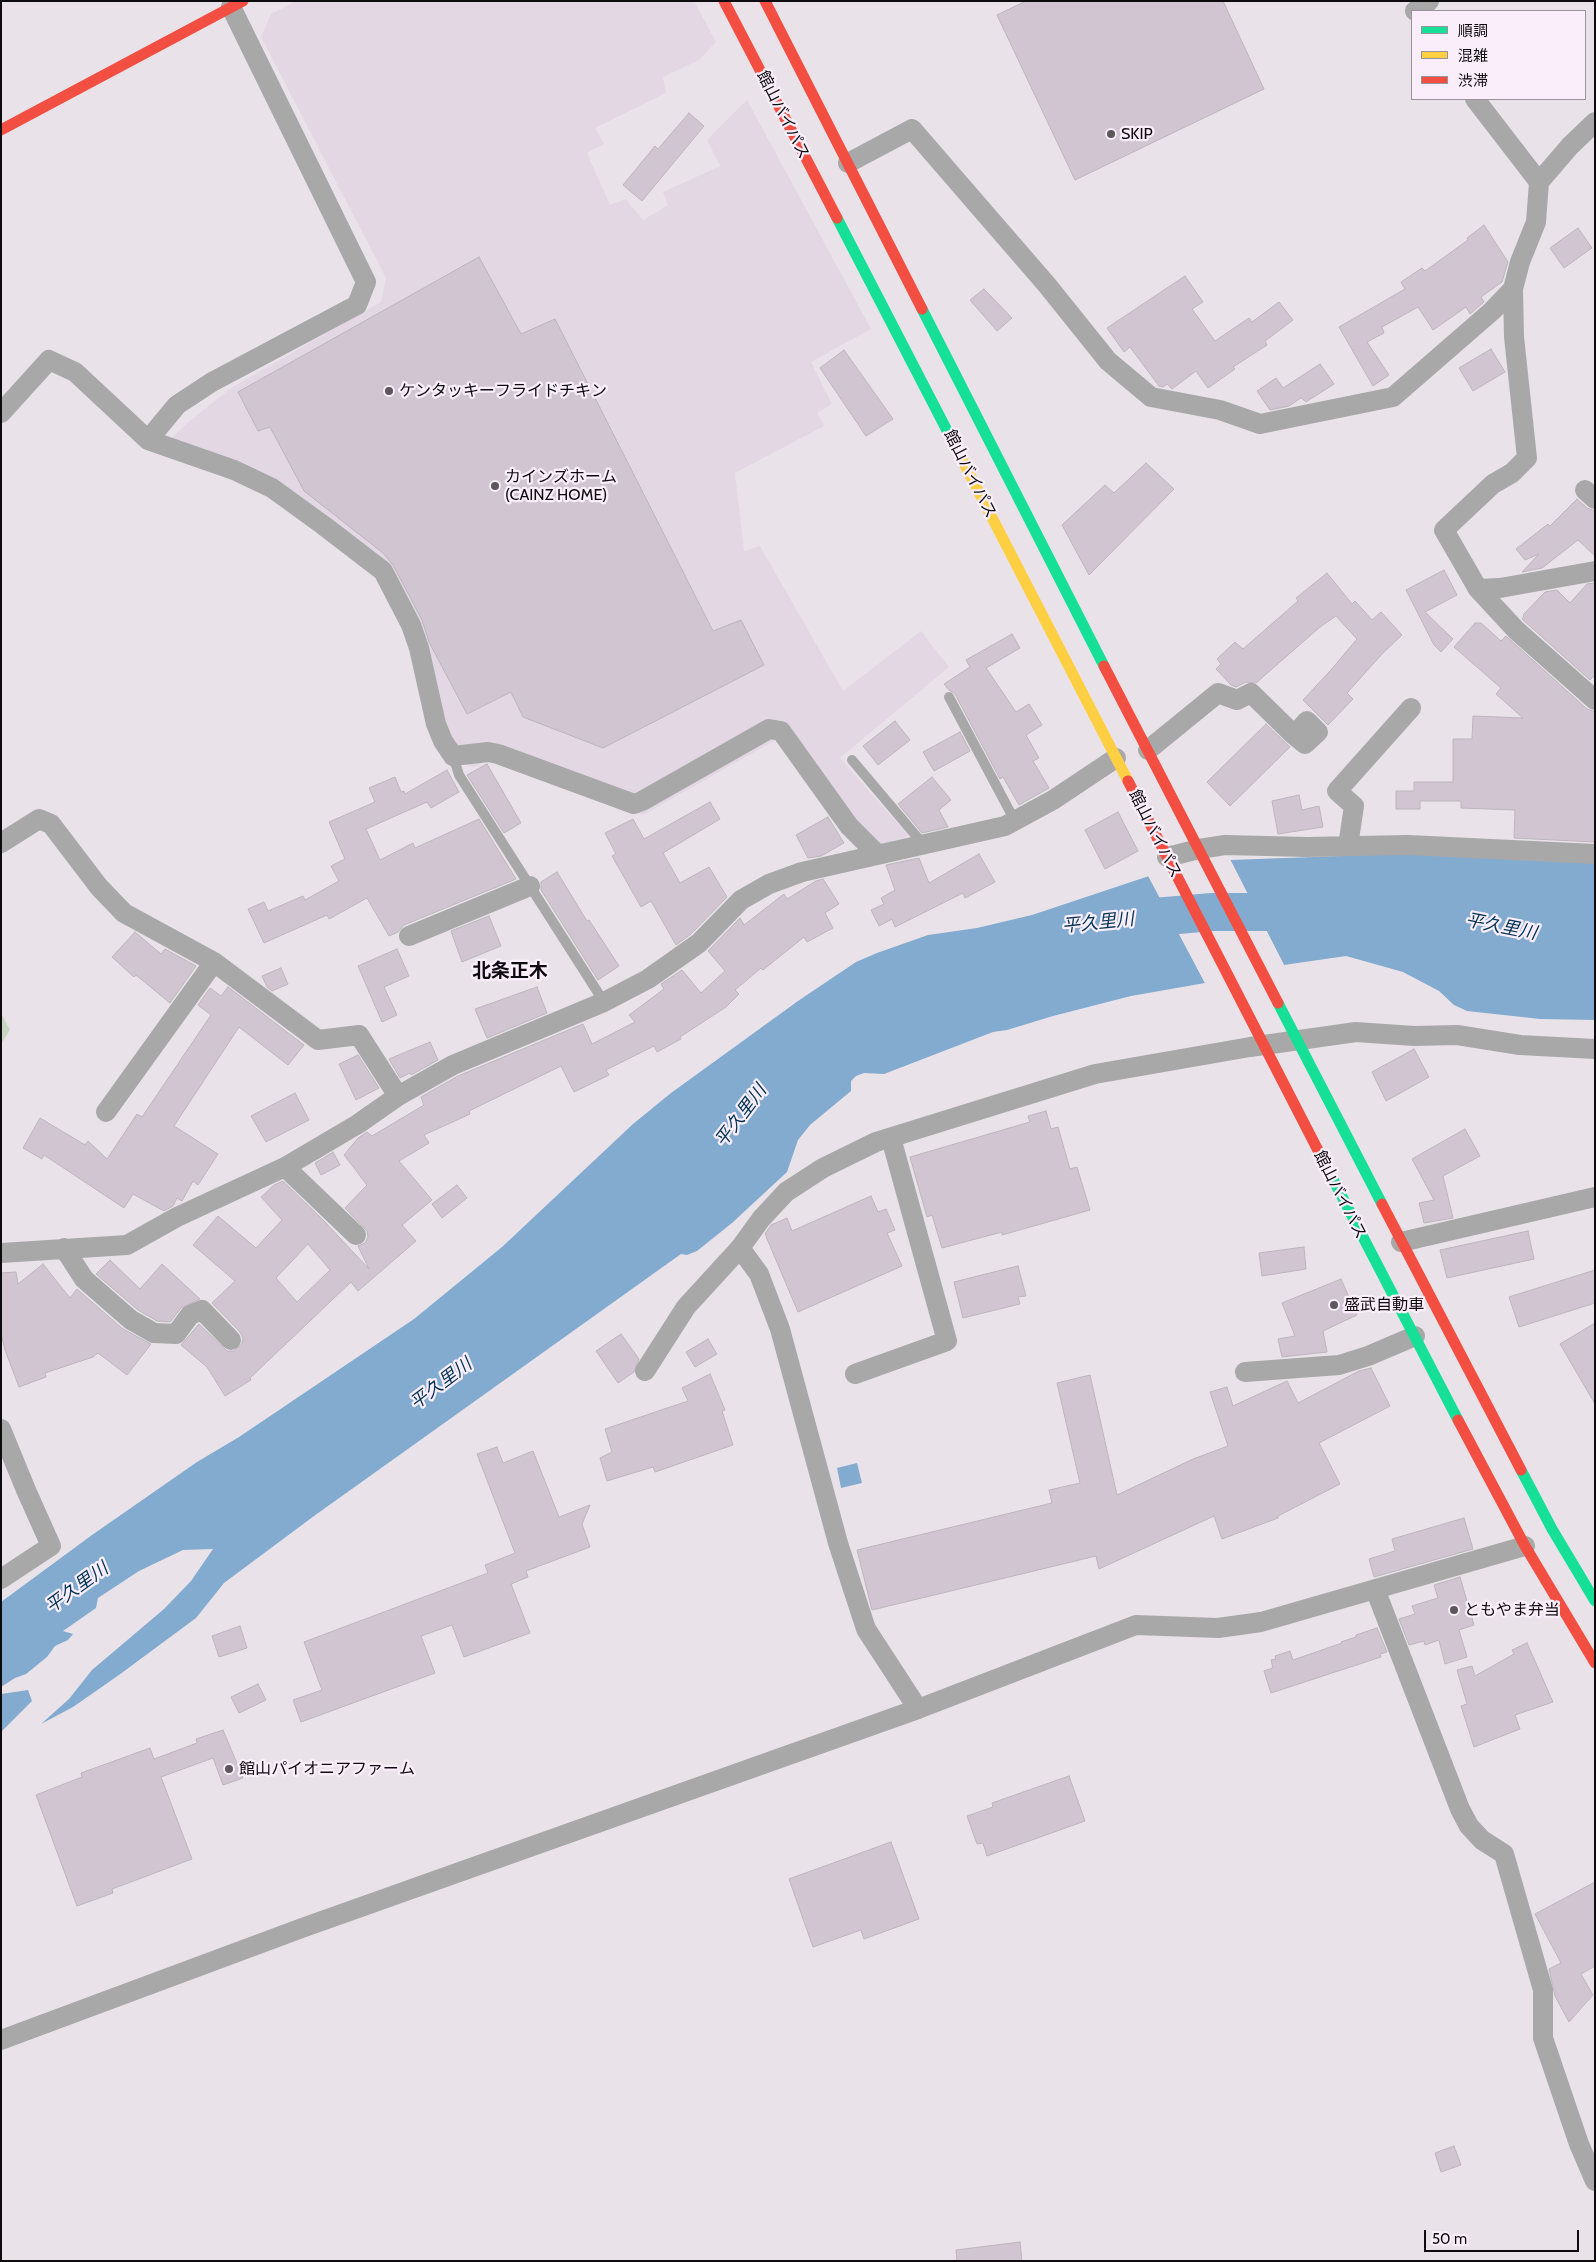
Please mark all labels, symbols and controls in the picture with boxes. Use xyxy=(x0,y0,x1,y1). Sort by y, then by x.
legend xyxy=(1411,10,1586,100)
text: 順調 xyxy=(1458,22,1488,40)
text: 混雑 xyxy=(1458,47,1488,65)
street label: 館山バイパス xyxy=(753,68,813,162)
text: 渋滞 xyxy=(1458,72,1488,90)
place label: SKIP xyxy=(1121,124,1153,144)
marker: SKIP xyxy=(1105,128,1117,140)
place label: ケンタッキーフライドチキン xyxy=(399,381,607,401)
marker: ケンタッキーフライドチキン xyxy=(383,385,395,397)
street label: 館山バイパス xyxy=(940,427,1000,521)
place label: カインズホーム (CAINZ HOME) xyxy=(505,467,617,505)
marker: カインズホーム (CAINZ HOME) xyxy=(489,480,501,492)
street label: 館山バイパス xyxy=(1125,787,1185,881)
water label: 平久里川 xyxy=(1061,908,1135,938)
water label: 平久里川 xyxy=(1464,910,1538,944)
district label: 北条正木 xyxy=(472,960,548,982)
water label: 平久里川 xyxy=(711,1081,771,1151)
street label: 館山バイパス xyxy=(1310,1148,1370,1242)
place label: 盛武自動車 xyxy=(1344,1295,1424,1315)
marker: 盛武自動車 xyxy=(1328,1299,1340,1311)
water label: 平久里川 xyxy=(406,1354,476,1414)
water label: 平久里川 xyxy=(42,1558,112,1618)
place label: ともやま弁当 xyxy=(1464,1600,1560,1620)
marker: ともやま弁当 xyxy=(1448,1604,1460,1616)
place label: 館山パイオニアファーム xyxy=(239,1759,415,1779)
marker: 館山パイオニアファーム xyxy=(223,1763,235,1775)
scale bar xyxy=(1426,2220,1581,2252)
text: 50 m xyxy=(1432,2230,1467,2248)

